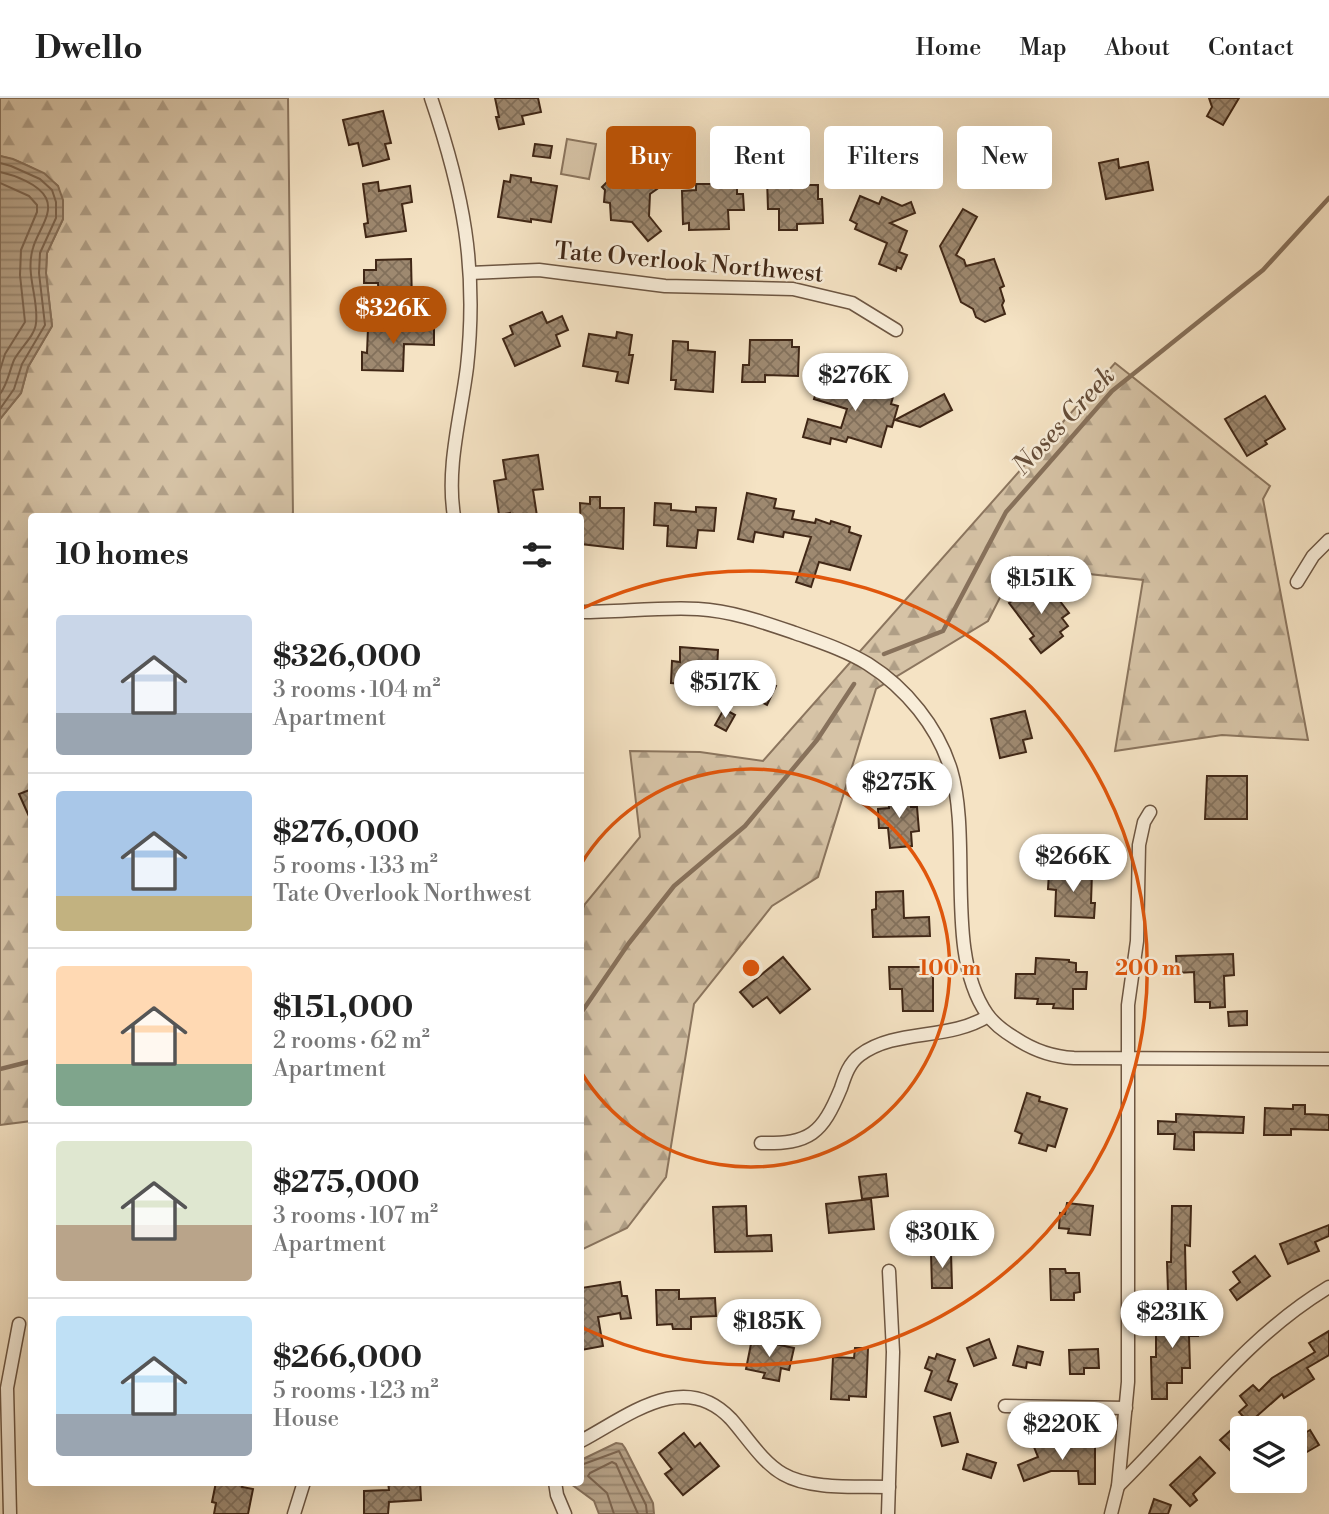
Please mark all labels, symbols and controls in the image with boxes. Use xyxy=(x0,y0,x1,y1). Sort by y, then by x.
text: Dwello xyxy=(35,28,143,69)
text: Home xyxy=(916,33,981,63)
text: Map xyxy=(1019,33,1067,63)
text: About xyxy=(1105,33,1170,63)
text: Contact xyxy=(1208,33,1294,63)
chip: Buy xyxy=(606,126,696,189)
chip: Rent xyxy=(710,126,810,189)
chip: Filters xyxy=(824,126,943,189)
chip: New xyxy=(957,126,1052,189)
street label: Tate Overlook Northwest xyxy=(553,236,825,290)
pin: $326K xyxy=(344,286,442,346)
text: $326K xyxy=(355,295,431,323)
pin: $276K xyxy=(806,354,904,413)
water label: Noses Creek xyxy=(1005,360,1122,483)
text: $276K xyxy=(818,362,892,390)
text: 10 homes xyxy=(56,536,189,574)
icon: filters xyxy=(518,536,556,574)
pin: $151K xyxy=(992,556,1090,616)
text: $151K xyxy=(1007,565,1075,593)
text: $326,000 xyxy=(273,638,421,676)
icon: home xyxy=(112,643,196,727)
pin: $517K xyxy=(676,660,774,720)
text: $517K xyxy=(690,669,760,697)
text: 3 rooms · 104 m² xyxy=(273,676,441,704)
text: Apartment xyxy=(273,704,386,732)
pin: $275K xyxy=(850,760,948,820)
text: $275K xyxy=(862,769,936,797)
text: $276,000 xyxy=(273,814,419,852)
icon: home xyxy=(112,819,196,903)
pin: $266K xyxy=(1024,834,1122,894)
text: $266K xyxy=(1035,843,1111,871)
text: 5 rooms · 133 m² xyxy=(273,852,438,880)
text: Tate Overlook Northwest xyxy=(273,880,532,908)
centre of rings xyxy=(739,956,763,980)
text: 100 m xyxy=(919,956,981,982)
text: 200 m xyxy=(1115,956,1181,982)
text: $151,000 xyxy=(273,989,413,1027)
icon: home xyxy=(112,994,196,1078)
text: 2 rooms · 62 m² xyxy=(273,1027,430,1055)
text: Apartment xyxy=(273,1055,386,1083)
text: $275,000 xyxy=(273,1164,420,1202)
icon: home xyxy=(112,1169,196,1253)
text: 3 rooms · 107 m² xyxy=(273,1202,438,1230)
pin: $301K xyxy=(893,1210,991,1270)
text: $301K xyxy=(905,1219,979,1247)
text: Apartment xyxy=(273,1230,386,1258)
pin: $231K xyxy=(1123,1290,1221,1350)
text: $231K xyxy=(1136,1299,1208,1327)
pin: $185K xyxy=(720,1300,818,1359)
text: $185K xyxy=(733,1308,805,1336)
text: $266,000 xyxy=(273,1339,422,1377)
icon: home xyxy=(112,1344,196,1428)
text: 5 rooms · 123 m² xyxy=(273,1377,439,1405)
pin: $220K xyxy=(1013,1402,1111,1462)
text: House xyxy=(273,1405,339,1433)
text: $220K xyxy=(1023,1411,1101,1439)
map controls xyxy=(1230,1416,1307,1493)
button: layers xyxy=(1230,1416,1307,1493)

